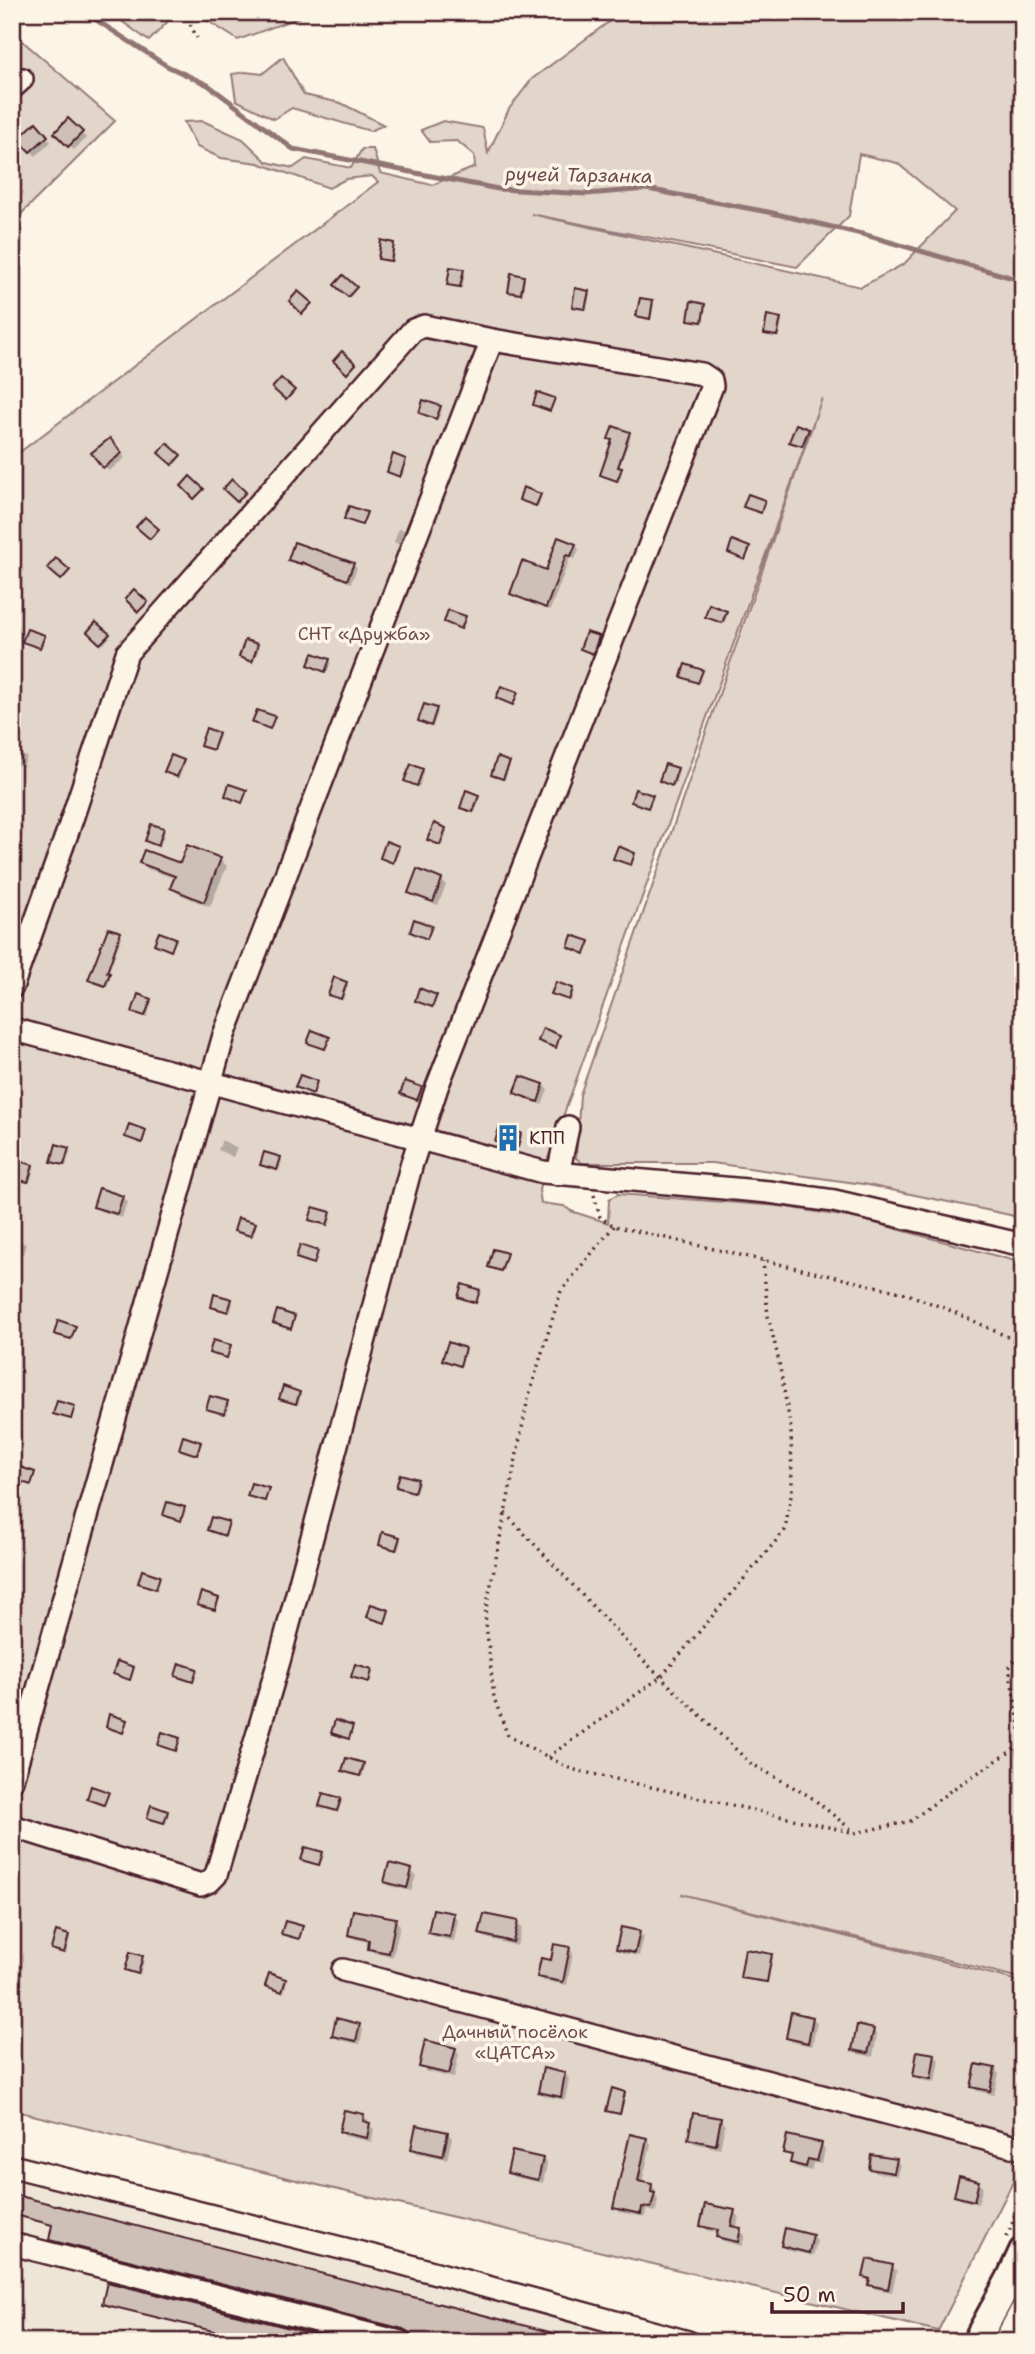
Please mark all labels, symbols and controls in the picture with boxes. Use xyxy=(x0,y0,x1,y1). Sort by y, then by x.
water label: ручей Тарзанка xyxy=(504,161,653,189)
park label: СНТ «Дружба» xyxy=(298,622,430,646)
building icon: КПП xyxy=(493,1123,523,1153)
place label: КПП xyxy=(529,1126,565,1150)
park label: Дачный посёлок «ЦАТСА» xyxy=(442,2020,588,2065)
scale bar xyxy=(772,2270,904,2314)
text: 50 m xyxy=(783,2281,836,2309)

